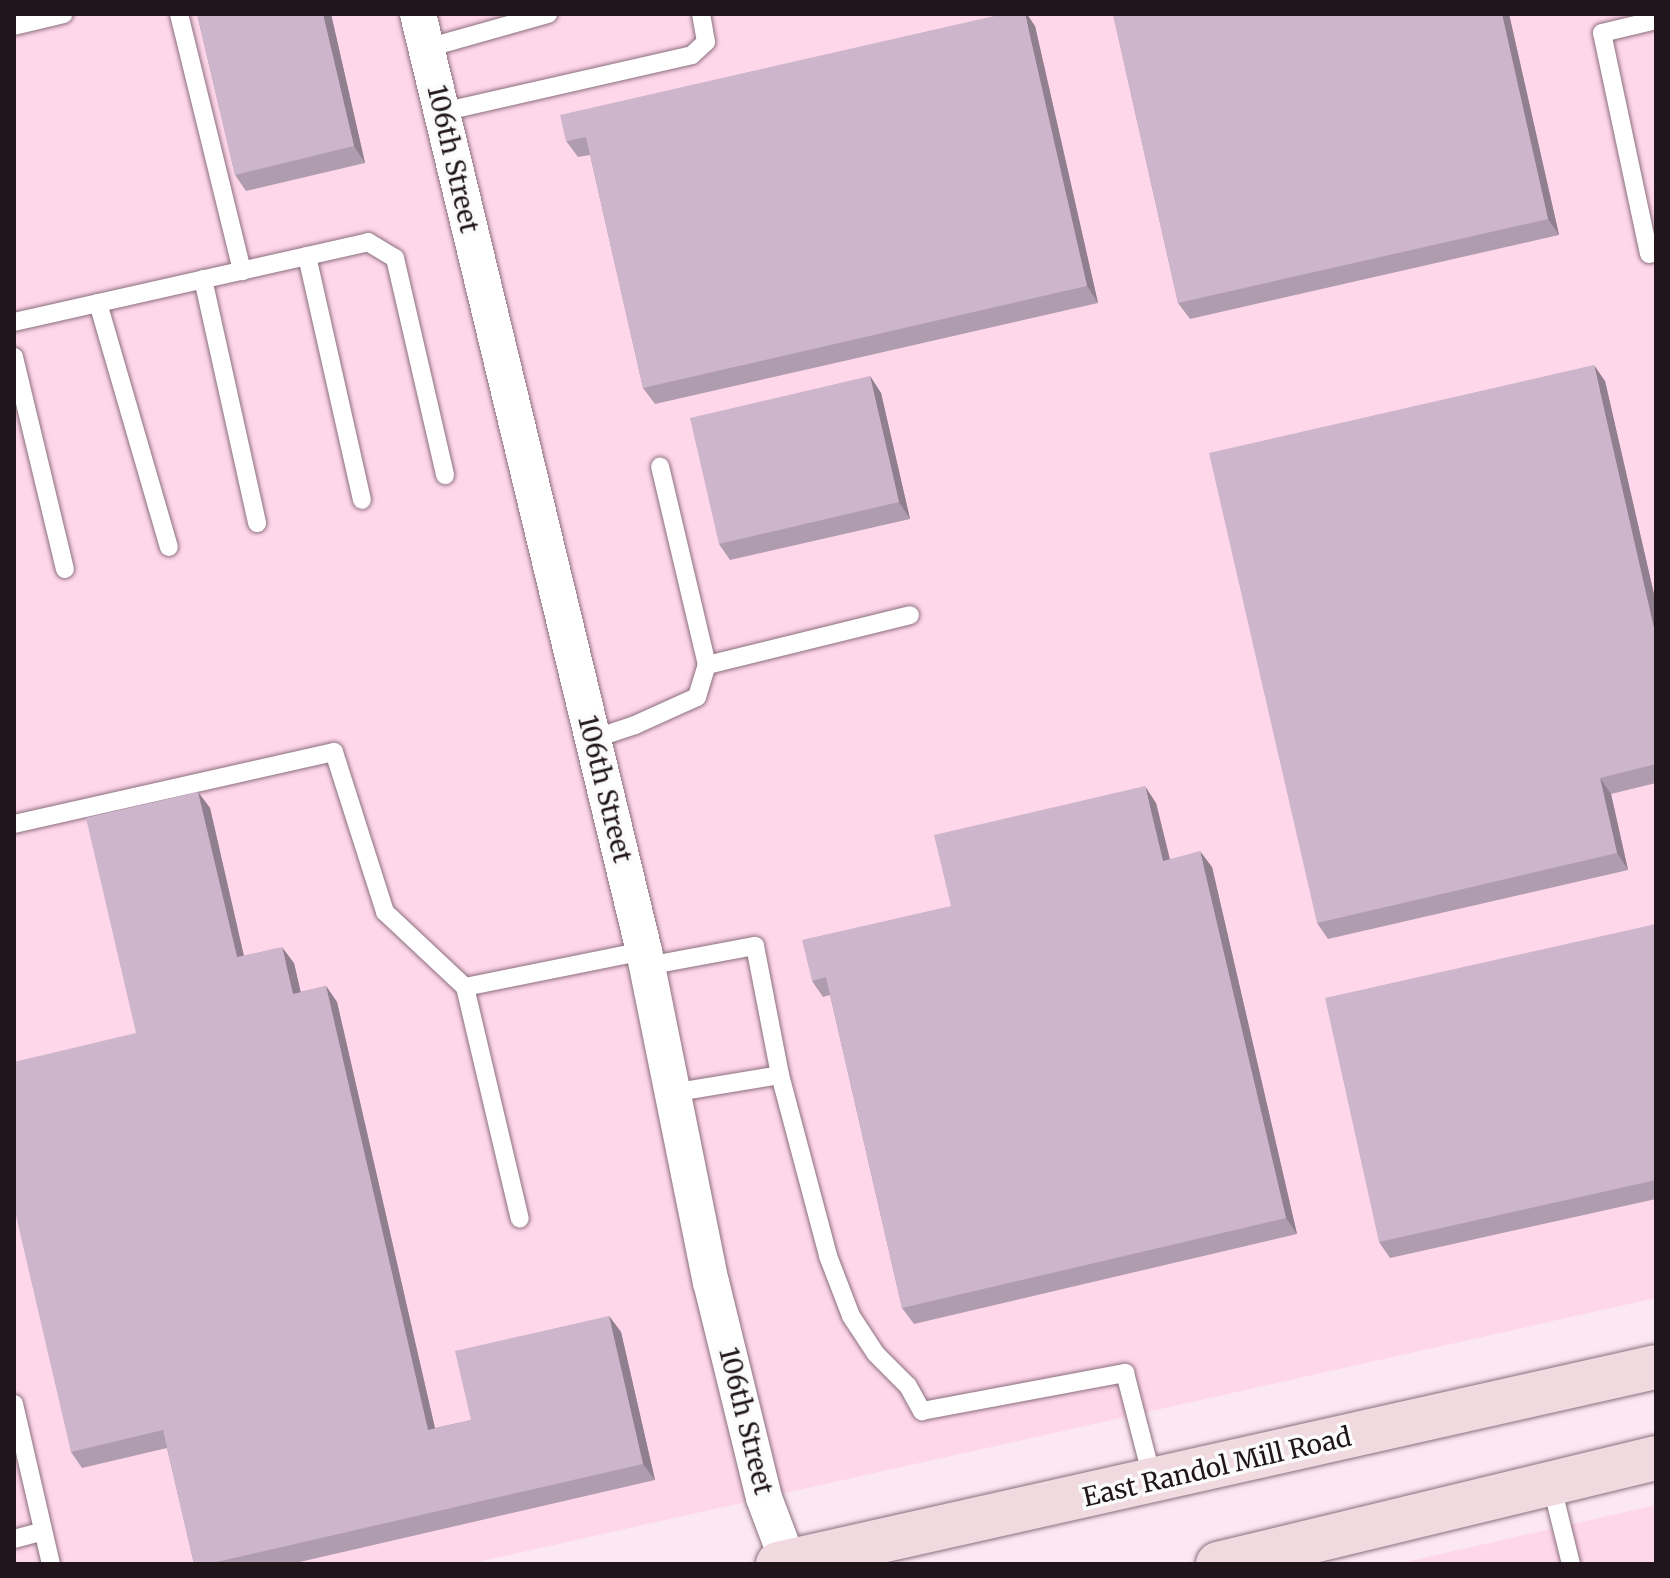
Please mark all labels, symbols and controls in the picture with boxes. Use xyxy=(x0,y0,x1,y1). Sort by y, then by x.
street label: 106th Street xyxy=(421,82,485,236)
street label: 106th Street xyxy=(572,712,638,866)
street label: 106th Street xyxy=(713,1344,779,1498)
street label: East Randol Mill Road xyxy=(1080,1421,1354,1513)

